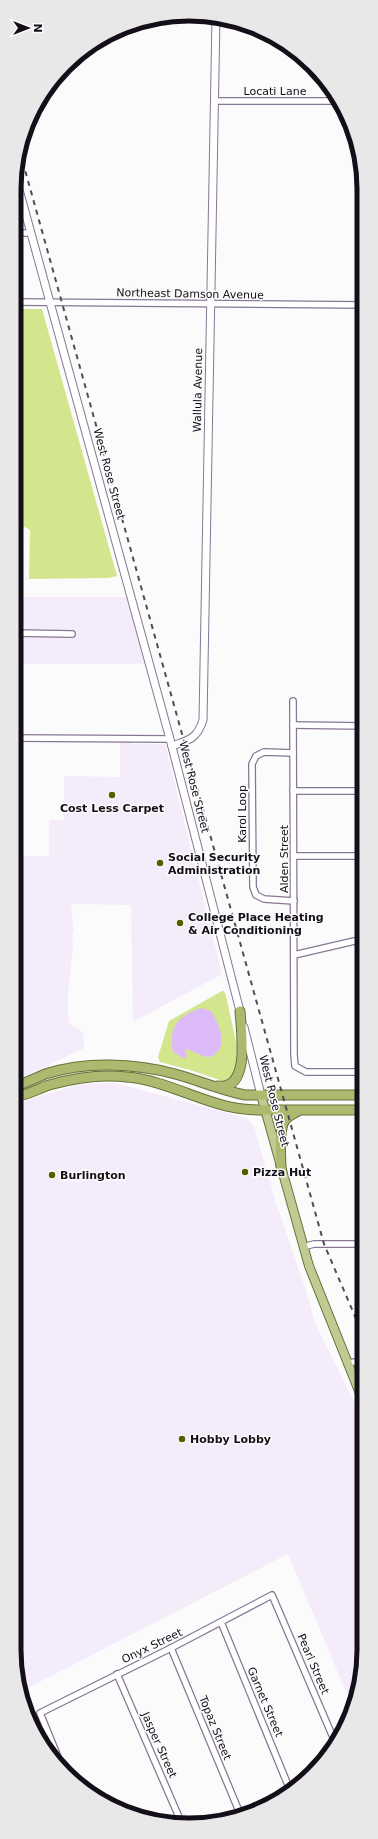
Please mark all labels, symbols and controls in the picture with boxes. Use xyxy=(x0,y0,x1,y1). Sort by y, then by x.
north arrow xyxy=(8,8,48,48)
text: N xyxy=(31,23,44,33)
street label: Locati Lane xyxy=(244,85,307,98)
street label: Northeast Damson Avenue xyxy=(116,286,264,302)
street label: Wallula Avenue xyxy=(191,348,205,432)
street label: West Rose Street xyxy=(91,427,128,522)
street label: West Rose Street xyxy=(176,740,212,835)
street label: Karol Loop xyxy=(236,785,249,843)
marker: Cost Less Carpet xyxy=(107,790,117,800)
place label: Cost Less Carpet xyxy=(60,802,164,815)
street label: Alden Street xyxy=(278,824,291,893)
place label: Social Security Administration xyxy=(168,851,260,877)
marker: Social Security Administration xyxy=(155,858,165,868)
place label: College Place Heating & Air Conditioning xyxy=(188,911,324,937)
marker: College Place Heating & Air Conditioning xyxy=(175,918,185,928)
street label: West Rose Street xyxy=(256,1054,292,1149)
place label: Pizza Hut xyxy=(253,1166,311,1179)
marker: Pizza Hut xyxy=(240,1167,250,1177)
place label: Burlington xyxy=(60,1169,126,1182)
marker: Burlington xyxy=(47,1170,57,1180)
place label: Hobby Lobby xyxy=(190,1433,271,1446)
marker: Hobby Lobby xyxy=(177,1434,187,1444)
street label: Onyx Street xyxy=(120,1625,185,1666)
street label: Pearl Street xyxy=(294,1632,332,1697)
street label: Garnet Street xyxy=(244,1665,286,1739)
street label: Topaz Street xyxy=(196,1693,234,1763)
street label: Jasper Street xyxy=(138,1709,180,1781)

